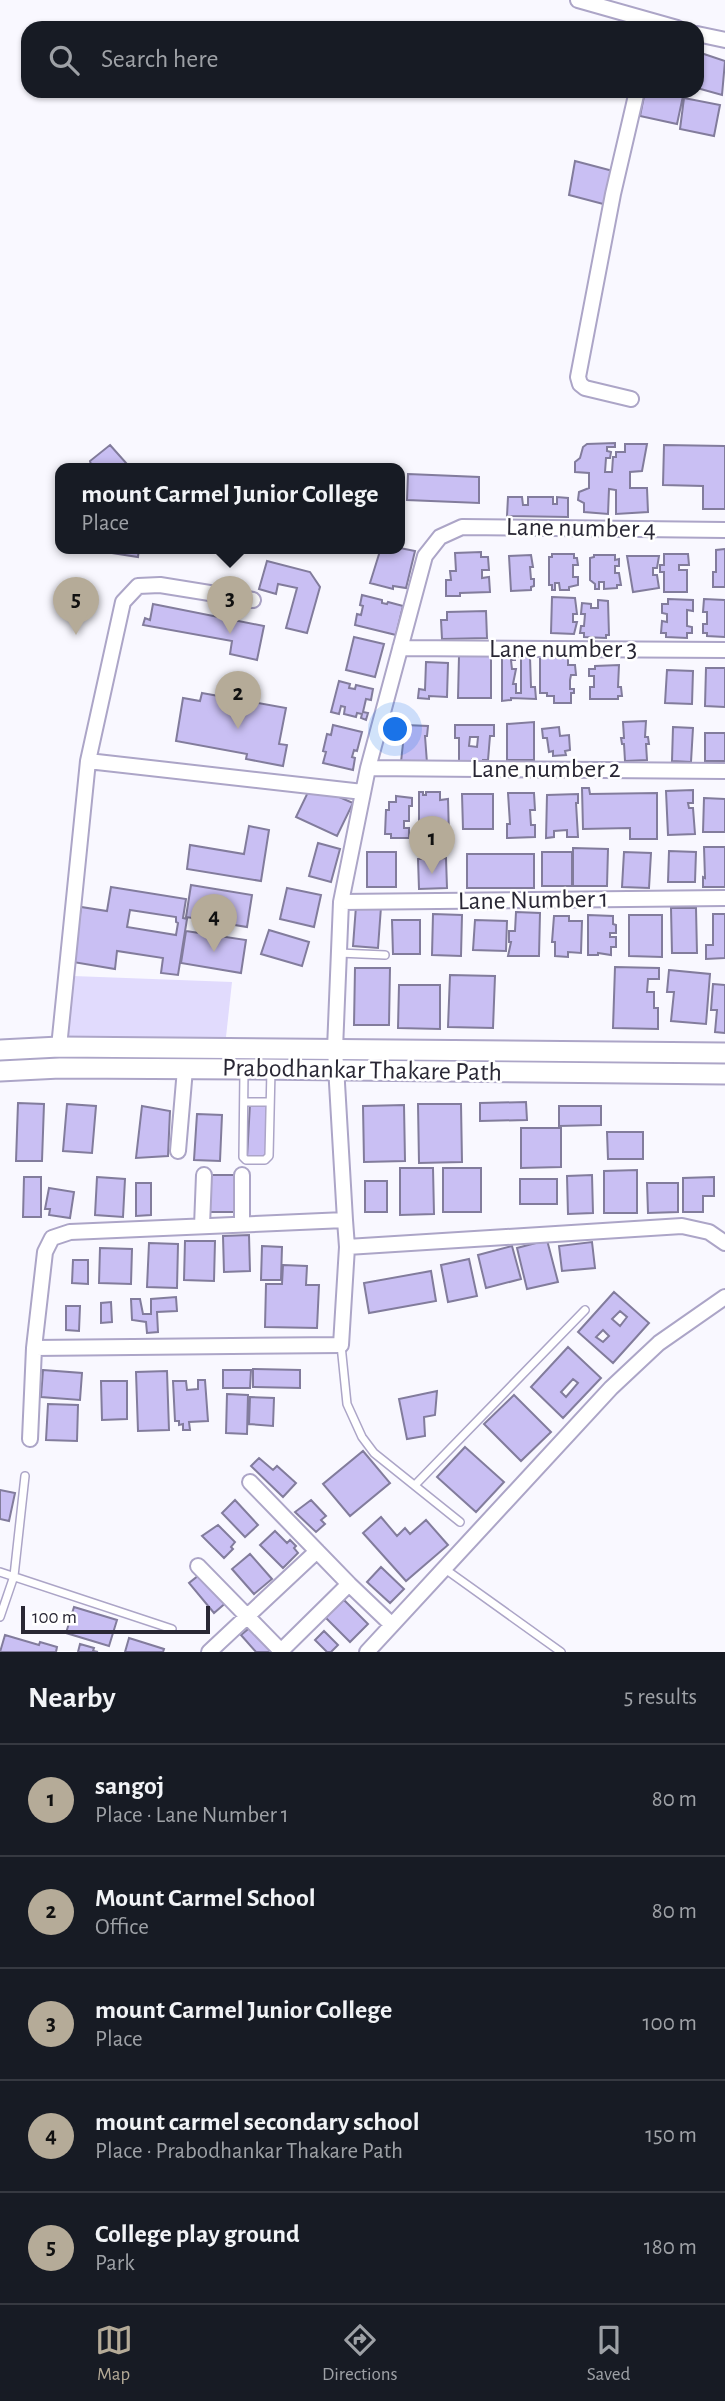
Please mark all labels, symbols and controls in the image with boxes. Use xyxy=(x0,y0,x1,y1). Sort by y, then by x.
search box xyxy=(21,21,704,98)
icon: search xyxy=(45,41,83,79)
text: Search here xyxy=(101,46,219,72)
popup xyxy=(55,463,405,554)
text: mount Carmel Junior College xyxy=(81,481,379,507)
text: Place xyxy=(81,512,129,535)
street label: Lane number 4 xyxy=(506,514,656,542)
pin: 3 xyxy=(207,576,253,634)
pin: 5 xyxy=(53,577,99,635)
street label: Lane number 3 xyxy=(489,636,637,662)
pin: 2 xyxy=(215,671,261,729)
your location xyxy=(378,712,412,746)
street label: Lane number 2 xyxy=(471,756,621,782)
pin: 1 xyxy=(409,816,455,874)
street label: Lane Number 1 xyxy=(458,886,608,914)
pin: 4 xyxy=(191,894,237,952)
street label: Prabodhankar Thakare Path xyxy=(222,1055,502,1085)
scale bar xyxy=(21,1603,210,1635)
text: 100 m xyxy=(32,1608,77,1627)
text: Nearby xyxy=(28,1683,116,1713)
text: 5 results xyxy=(624,1686,697,1709)
text: sangoj xyxy=(95,1773,164,1799)
text: 1 xyxy=(47,1788,55,1811)
text: 80 m xyxy=(652,1788,697,1811)
text: Place · Lane Number 1 xyxy=(95,1804,289,1827)
text: Mount Carmel School xyxy=(95,1885,316,1911)
text: 2 xyxy=(46,1900,56,1923)
text: 80 m xyxy=(652,1900,697,1923)
text: Office xyxy=(95,1916,149,1939)
text: mount Carmel Junior College xyxy=(95,1997,392,2023)
text: 3 xyxy=(46,2012,56,2035)
text: 100 m xyxy=(643,2012,697,2035)
text: Place xyxy=(95,2028,143,2051)
text: mount carmel secondary school xyxy=(95,2109,420,2135)
text: 4 xyxy=(45,2124,57,2147)
text: 150 m xyxy=(645,2124,697,2147)
text: Place · Prabodhankar Thakare Path xyxy=(95,2140,403,2163)
text: College play ground xyxy=(95,2221,300,2247)
text: 5 xyxy=(46,2236,56,2259)
text: 180 m xyxy=(644,2236,697,2259)
text: Park xyxy=(95,2252,135,2275)
tab: Map xyxy=(95,2321,133,2386)
tab: Directions xyxy=(322,2321,398,2386)
tab: Saved xyxy=(587,2321,630,2386)

